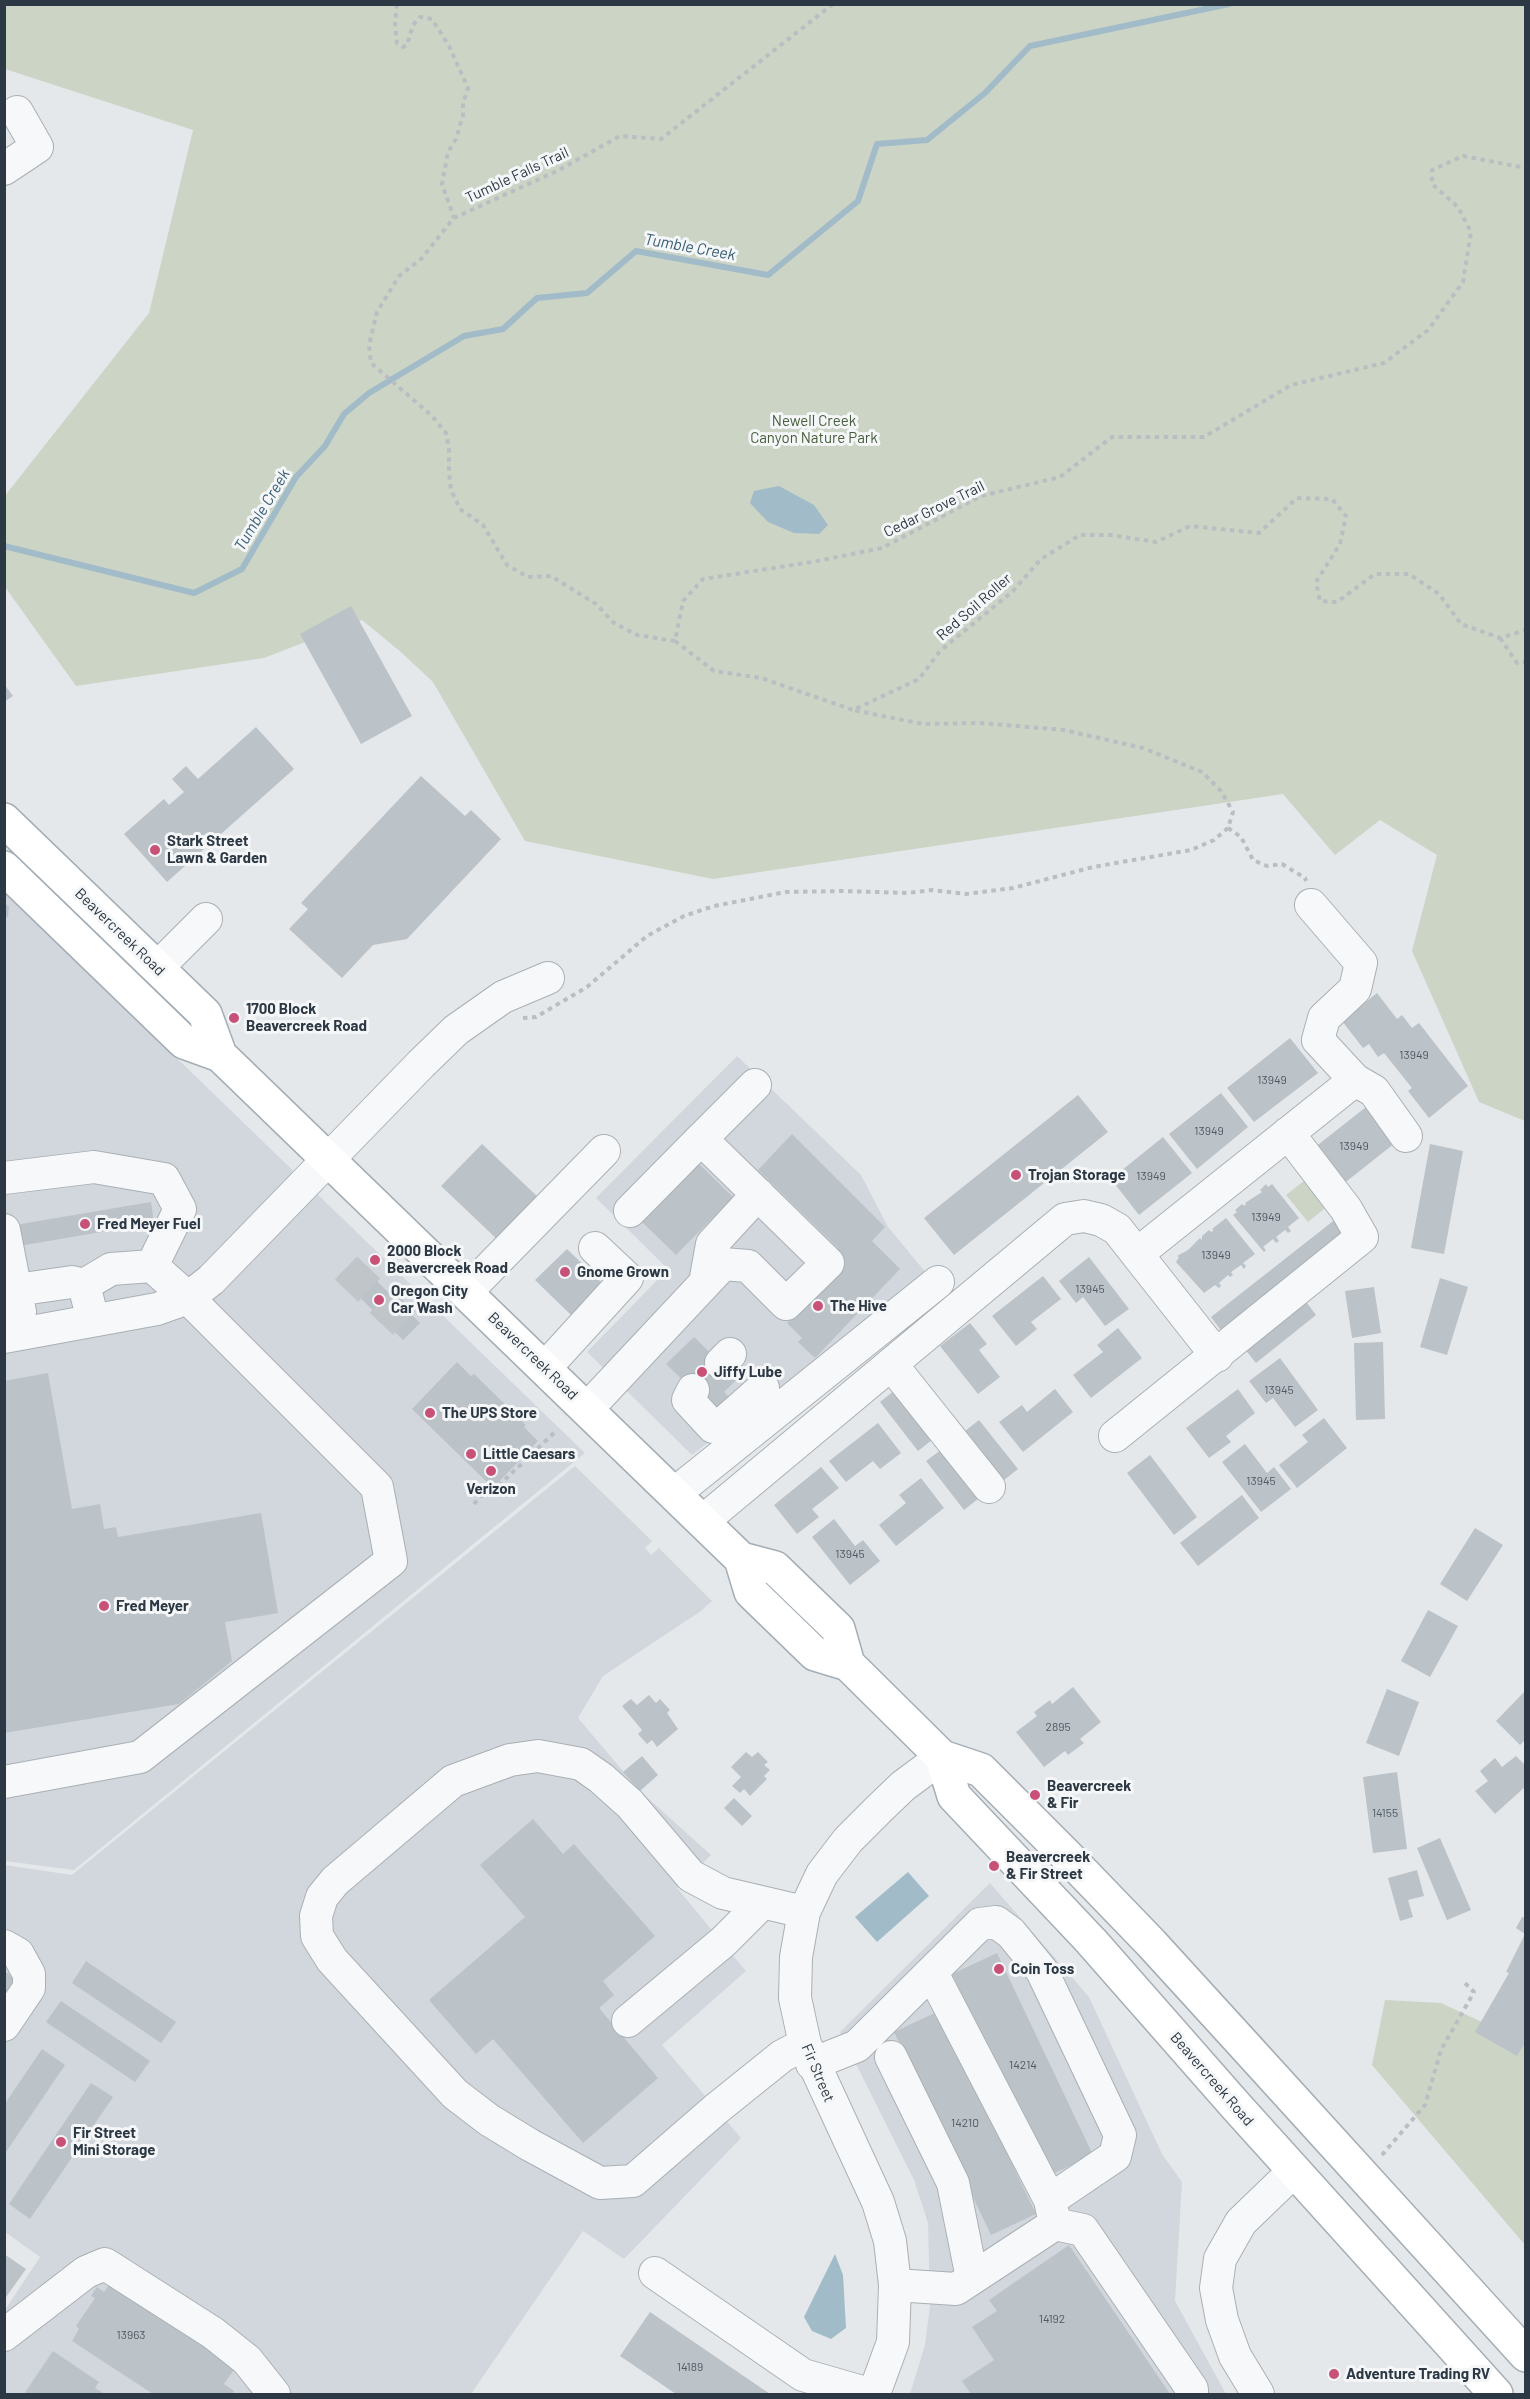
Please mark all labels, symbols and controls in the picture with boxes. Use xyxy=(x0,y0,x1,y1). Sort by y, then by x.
street label: Tumble Falls Trail xyxy=(462,143,572,207)
water label: Tumble Creek xyxy=(643,230,737,264)
park label: Newell Creek Canyon Nature Park xyxy=(750,412,878,447)
water label: Tumble Creek xyxy=(230,466,294,554)
street label: Cedar Grove Trail xyxy=(881,477,987,541)
street label: Red Soil Roller xyxy=(933,570,1015,644)
place label: Stark Street Lawn & Garden xyxy=(167,832,267,867)
marker: Stark Street Lawn & Garden xyxy=(148,843,162,857)
street label: Beavercreek Road xyxy=(71,885,169,979)
place label: 1700 Block Beavercreek Road xyxy=(246,1000,367,1035)
marker: 1700 Block Beavercreek Road xyxy=(227,1011,241,1025)
house number: 13949 xyxy=(1399,1048,1429,1062)
house number: 13949 xyxy=(1257,1073,1287,1087)
house number: 13949 xyxy=(1194,1124,1224,1138)
house number: 13949 xyxy=(1339,1139,1369,1153)
place label: Trojan Storage xyxy=(1028,1166,1126,1184)
marker: Trojan Storage xyxy=(1009,1168,1023,1182)
house number: 13949 xyxy=(1136,1169,1166,1183)
house number: 13949 xyxy=(1251,1210,1281,1224)
place label: Fred Meyer Fuel xyxy=(97,1215,201,1233)
marker: Fred Meyer Fuel xyxy=(78,1217,92,1231)
place label: 2000 Block Beavercreek Road xyxy=(387,1242,508,1277)
house number: 13949 xyxy=(1201,1248,1231,1262)
marker: 2000 Block Beavercreek Road xyxy=(368,1253,382,1267)
place label: Gnome Grown xyxy=(577,1263,669,1281)
marker: Gnome Grown xyxy=(558,1265,572,1279)
place label: Oregon City Car Wash xyxy=(391,1282,468,1317)
house number: 13945 xyxy=(1075,1282,1105,1296)
marker: Oregon City Car Wash xyxy=(372,1293,386,1307)
place label: The Hive xyxy=(830,1297,887,1315)
marker: The Hive xyxy=(811,1299,825,1313)
street label: Beavercreek Road xyxy=(484,1309,582,1403)
place label: Jiffy Lube xyxy=(714,1363,782,1381)
marker: Jiffy Lube xyxy=(695,1365,709,1379)
house number: 13945 xyxy=(1264,1383,1294,1397)
place label: The UPS Store xyxy=(442,1404,537,1422)
marker: The UPS Store xyxy=(423,1406,437,1420)
place label: Little Caesars xyxy=(483,1445,575,1463)
marker: Little Caesars xyxy=(464,1447,478,1461)
marker: Verizon xyxy=(484,1464,498,1478)
house number: 13945 xyxy=(1246,1474,1276,1488)
place label: Verizon xyxy=(466,1480,516,1498)
house number: 13945 xyxy=(835,1547,865,1561)
place label: Fred Meyer xyxy=(116,1597,189,1615)
marker: Fred Meyer xyxy=(97,1599,111,1613)
house number: 2895 xyxy=(1045,1720,1071,1734)
place label: Beavercreek & Fir xyxy=(1047,1777,1131,1812)
marker: Beavercreek & Fir xyxy=(1028,1788,1042,1802)
house number: 14155 xyxy=(1372,1806,1398,1820)
place label: Beavercreek & Fir Street xyxy=(1006,1848,1090,1883)
marker: Beavercreek & Fir Street xyxy=(987,1859,1001,1873)
place label: Coin Toss xyxy=(1011,1960,1074,1978)
marker: Coin Toss xyxy=(992,1962,1006,1976)
street label: Beavercreek Road xyxy=(1166,2029,1258,2129)
street label: Fir Street xyxy=(798,2041,838,2105)
house number: 14214 xyxy=(1009,2058,1037,2072)
house number: 14210 xyxy=(951,2116,979,2130)
place label: Fir Street Mini Storage xyxy=(73,2124,156,2159)
marker: Fir Street Mini Storage xyxy=(54,2135,68,2149)
house number: 14192 xyxy=(1039,2312,1065,2326)
house number: 13963 xyxy=(117,2328,145,2342)
house number: 14189 xyxy=(677,2360,703,2374)
place label: Adventure Trading RV xyxy=(1346,2365,1490,2383)
marker: Adventure Trading RV xyxy=(1327,2367,1341,2381)

